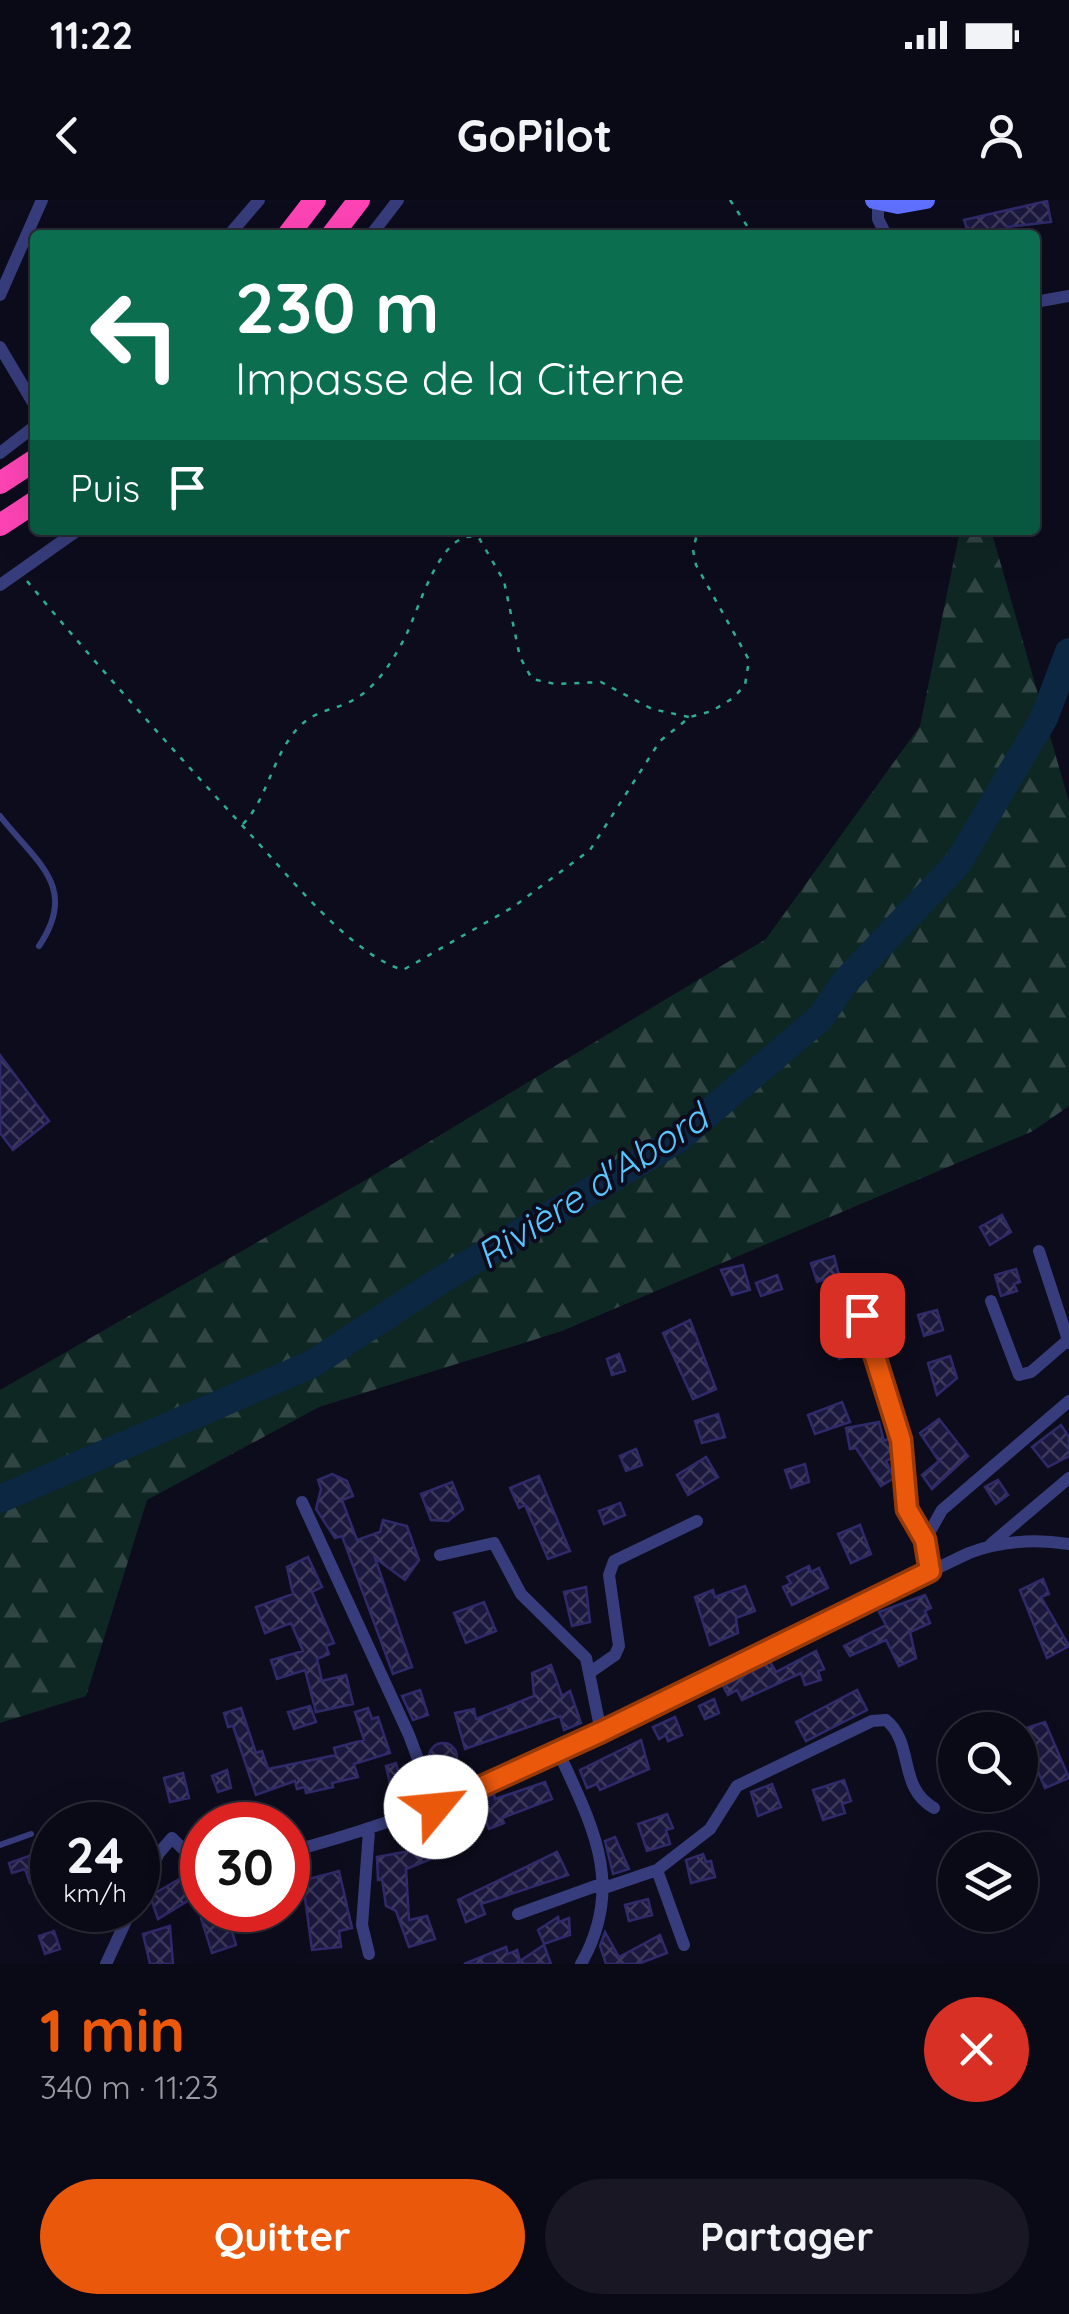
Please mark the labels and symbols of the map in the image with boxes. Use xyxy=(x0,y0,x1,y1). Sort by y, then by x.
water label: Rivière d'Abord xyxy=(467,1091,720,1279)
pin xyxy=(820,1273,905,1358)
position arrow xyxy=(384,1755,488,1859)
speed limit sign: 30 xyxy=(180,1802,310,1932)

